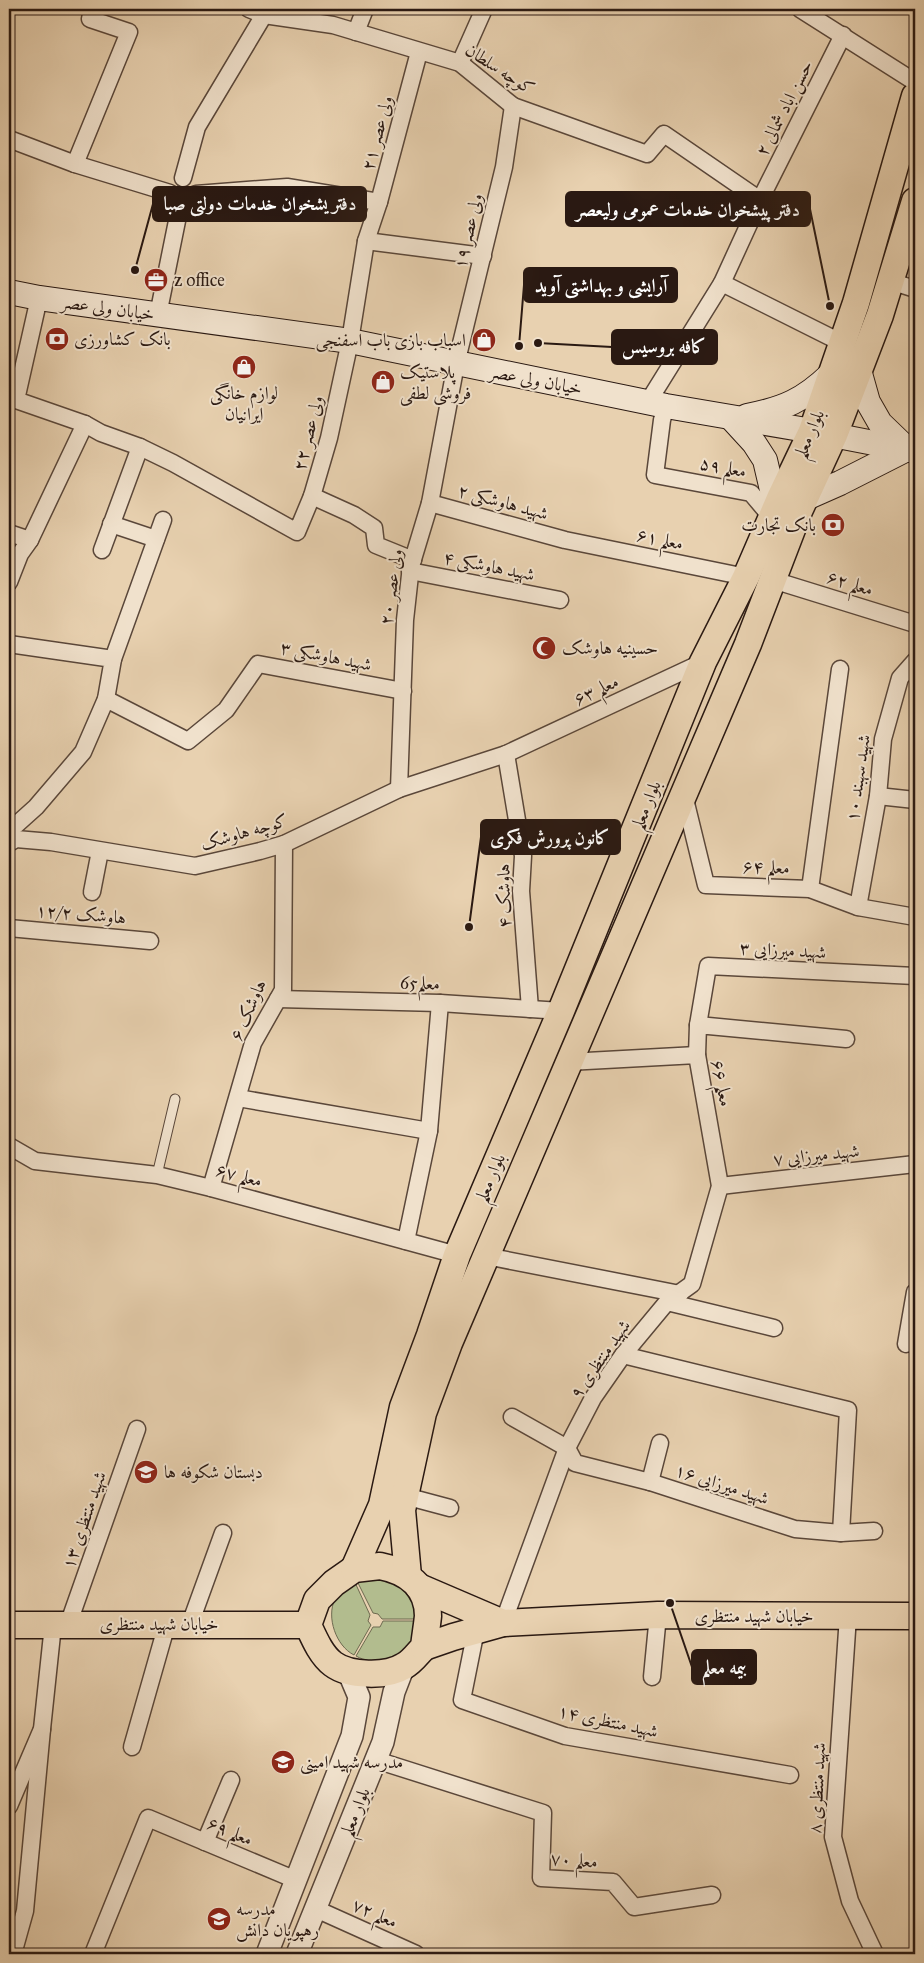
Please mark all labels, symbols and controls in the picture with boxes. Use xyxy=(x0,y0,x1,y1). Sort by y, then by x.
street label: کوچه سلطان xyxy=(460,39,539,101)
street label: حسن اباد شمالی ۲ xyxy=(750,56,818,160)
street label: ولی عصر ۲۱ xyxy=(356,93,399,173)
callout: دفتر یشخوان خدمات دولتی صبا xyxy=(153,187,366,221)
street label: ولی عصر ۱۹ xyxy=(449,191,488,271)
text: دفتر یشخوان خدمات دولتی صبا xyxy=(164,192,356,217)
callout: دفتر پیشخوان خدمات عمومی ولیعصر xyxy=(566,192,810,226)
text: دفتر پیشخوان خدمات عمومی ولیعصر xyxy=(574,198,800,223)
office icon: z office xyxy=(143,267,169,293)
callout: آرایشی و بهداشتی آوید xyxy=(524,268,677,302)
place label: z office xyxy=(174,269,225,291)
text: آرایشی و بهداشتی آوید xyxy=(535,274,670,299)
street label: خیابان ولی عصر xyxy=(58,290,156,326)
bank icon: بانک کشاورزی xyxy=(44,326,70,352)
shop icon: اسباب بازی باب اسفنجی xyxy=(471,327,497,353)
place label: بانک کشاورزی xyxy=(74,328,171,350)
place label: اسباب بازی باب اسفنجی xyxy=(316,329,466,352)
callout: کافه بروسیس xyxy=(612,330,717,364)
text: کافه بروسیس xyxy=(622,335,706,360)
shop icon: لوازم خانگی ایرانیان xyxy=(231,354,257,380)
street label: خیابان ولی عصر xyxy=(486,360,584,401)
place label: پلاستیک فروشی لطفی xyxy=(400,361,471,406)
shop icon: پلاستیک فروشی لطفی xyxy=(370,369,396,395)
place label: لوازم خانگی ایرانیان xyxy=(210,382,278,425)
street label: ولی عصر ۲۲ xyxy=(288,393,329,473)
street label: بلوار معلم xyxy=(789,406,836,464)
street label: معلم ۵۹ xyxy=(696,452,748,489)
street label: شهید هاوشکی ۲ xyxy=(455,479,551,527)
bank icon: بانک تجارت xyxy=(820,512,846,538)
place label: بانک تجارت xyxy=(741,514,816,536)
street label: معلم ۶۱ xyxy=(633,523,685,562)
street label: شهید هاوشکی ۴ xyxy=(441,546,537,588)
street label: ولی عصر ۲۰ xyxy=(375,548,408,627)
street label: معلم ۶۲ xyxy=(822,566,876,607)
mosque icon: حسینیه هاوشک xyxy=(531,635,557,661)
street label: شهید هاوشکی ۳ xyxy=(278,636,374,678)
place label: حسینیه هاوشک xyxy=(562,637,658,659)
street label: معلم ۶۳ xyxy=(570,670,625,716)
street label: شهید سهبند ۱۰ xyxy=(841,733,876,823)
street label: بلوار معلم xyxy=(626,777,672,835)
street label: کوچه هاوشک xyxy=(198,809,291,857)
callout: کانون پرورش فکری xyxy=(481,820,620,854)
text: کانون پرورش فکری xyxy=(490,826,610,850)
street label: معلم ۶۴ xyxy=(742,855,790,886)
street label: هاوشک ۴ xyxy=(492,864,516,928)
street label: هاوشک ۱۲/۲ xyxy=(35,899,127,929)
street label: شهید میرزایی ۳ xyxy=(739,937,827,964)
street label: معلم65 xyxy=(399,971,440,1002)
street label: هاوشک ۶ xyxy=(225,976,271,1044)
street label: معلم ۶۶ xyxy=(700,1058,737,1110)
street label: شهید میرزایی ۷ xyxy=(772,1140,860,1171)
street label: بلوار معلم xyxy=(470,1150,517,1208)
street label: معلم ۶۷ xyxy=(212,1158,265,1198)
street label: شهید منتظری ۹ xyxy=(565,1315,636,1403)
street label: شهید میرزایی ۱۶ xyxy=(672,1458,772,1510)
school or university icon: دبستان شکوفه ها xyxy=(133,1459,159,1485)
place label: دبستان شکوفه ها xyxy=(164,1461,263,1483)
street label: شهید منتظری ۱۳ xyxy=(57,1468,112,1572)
street label: خیابان شهید منتظری xyxy=(695,1605,813,1628)
street label: خیابان شهید منتظری xyxy=(100,1613,218,1636)
callout: بیمه معلم xyxy=(692,1650,756,1684)
text: بیمه معلم xyxy=(702,1656,747,1687)
street label: شهید منتظری ۱۴ xyxy=(556,1700,660,1743)
street label: شهید منتظری ۸ xyxy=(804,1742,831,1834)
school or university icon: مدرسه شهید امینی xyxy=(270,1749,296,1775)
place label: مدرسه شهید امینی xyxy=(300,1751,403,1775)
street label: بلوار معلم xyxy=(335,1784,381,1842)
street label: معلم ۶۹ xyxy=(201,1812,256,1857)
street label: معلم ۷۰ xyxy=(549,1847,598,1880)
street label: معلم ۷۲ xyxy=(346,1893,401,1939)
place label: مدرسه رهپویان دانش xyxy=(236,1898,319,1942)
school or university icon: مدرسه رهپویان دانش xyxy=(206,1906,232,1932)

